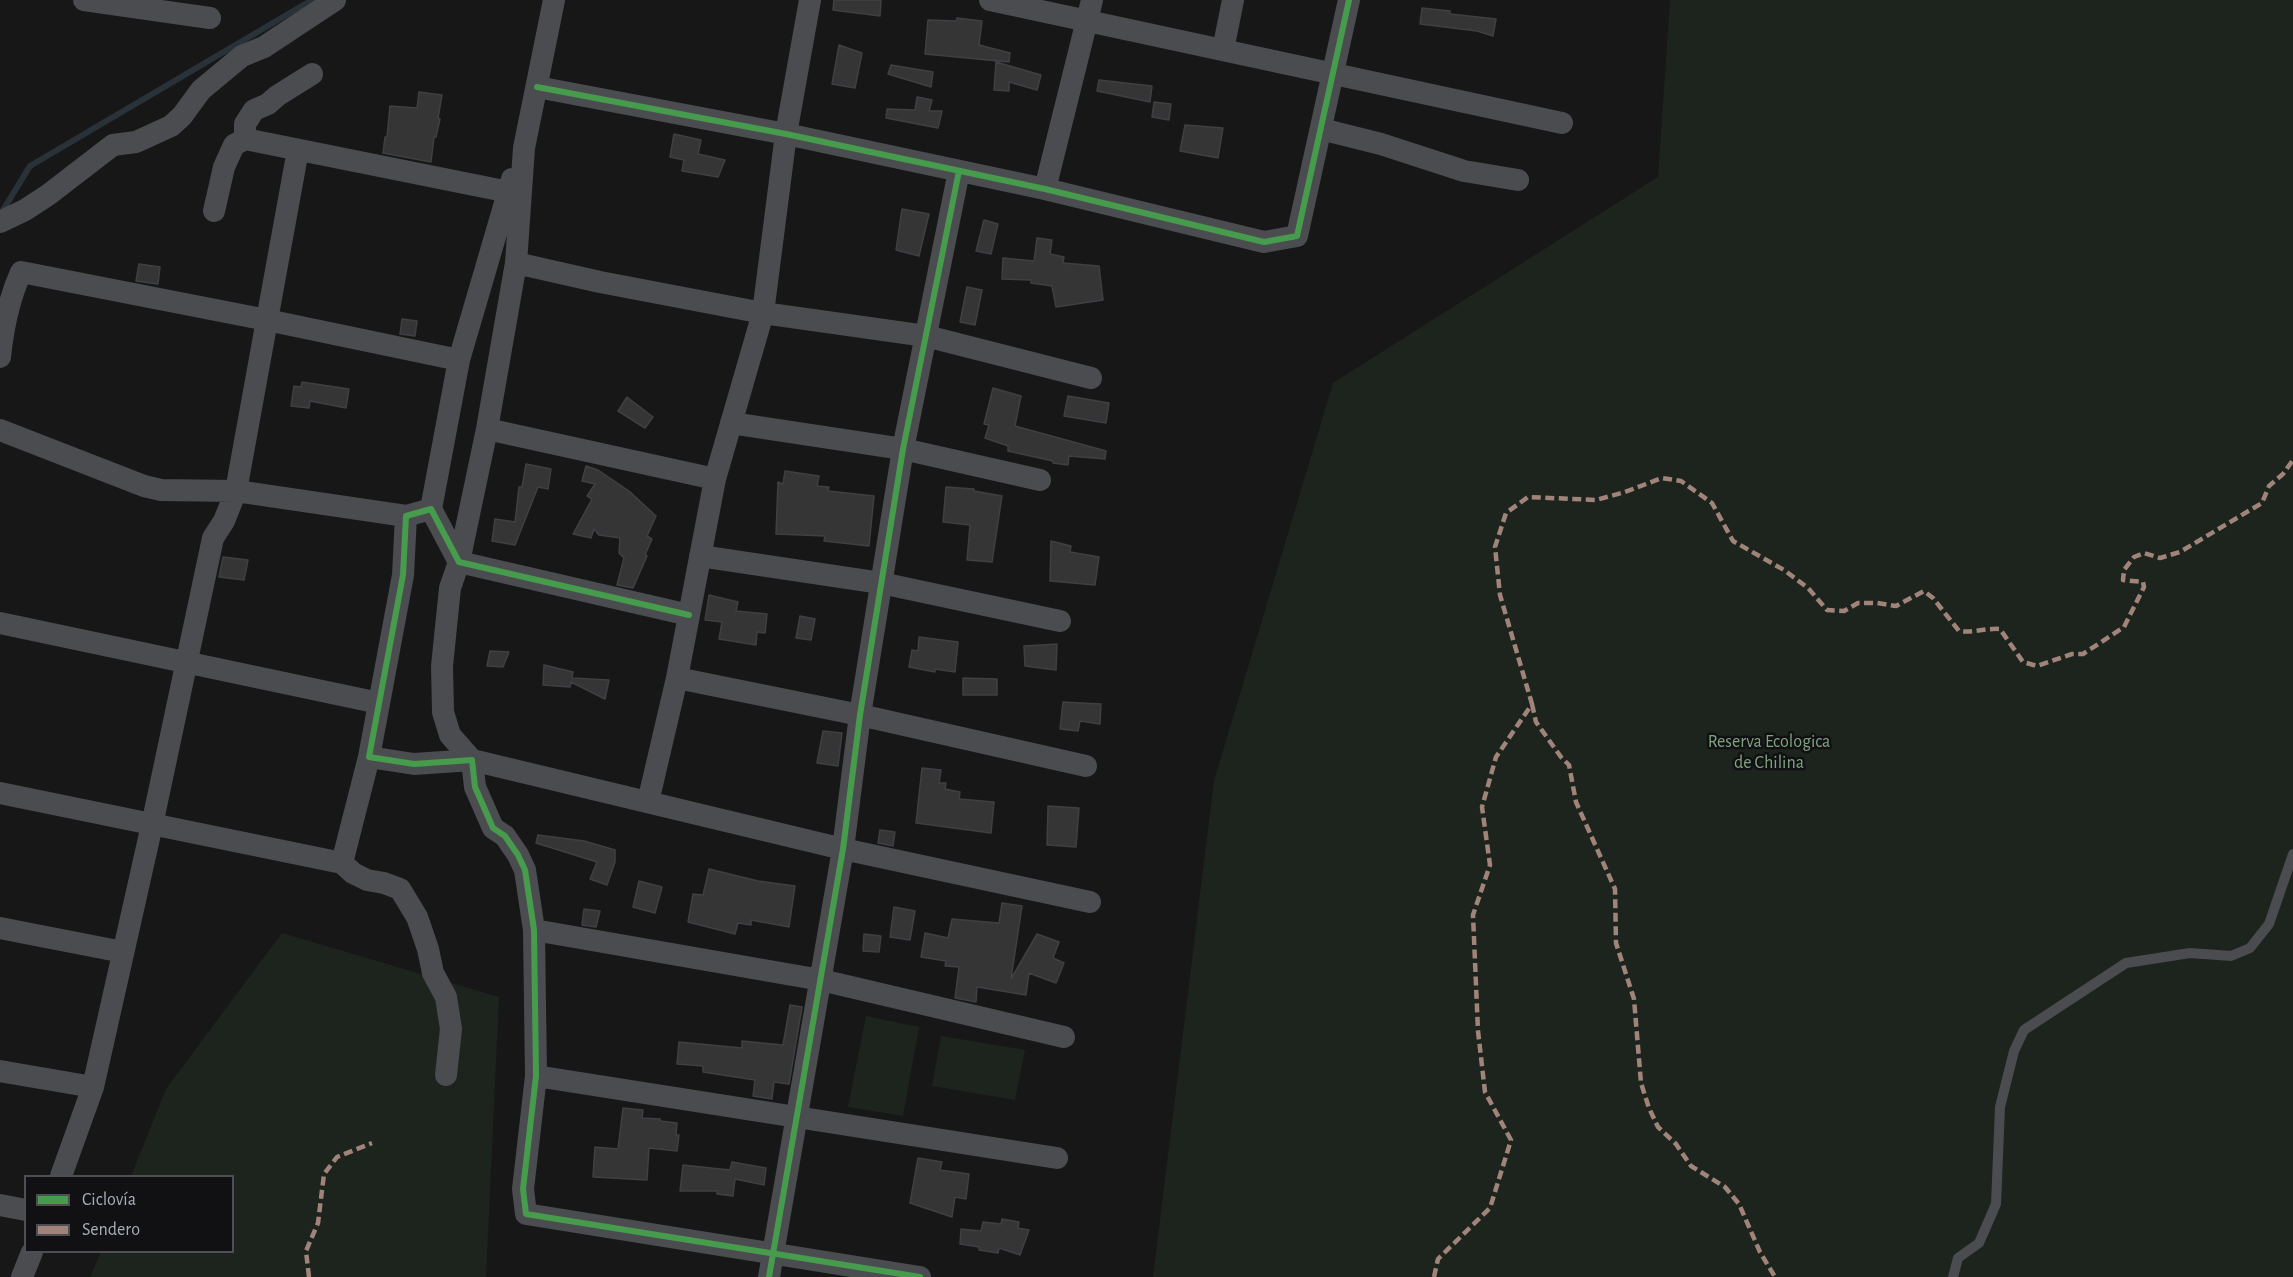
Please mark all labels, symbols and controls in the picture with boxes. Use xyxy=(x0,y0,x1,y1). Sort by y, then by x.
park label: Reserva Ecologica de Chilina xyxy=(1708,731,1830,774)
legend xyxy=(24,1175,234,1253)
text: Ciclovía xyxy=(82,1191,136,1209)
text: Sendero xyxy=(82,1221,140,1239)

